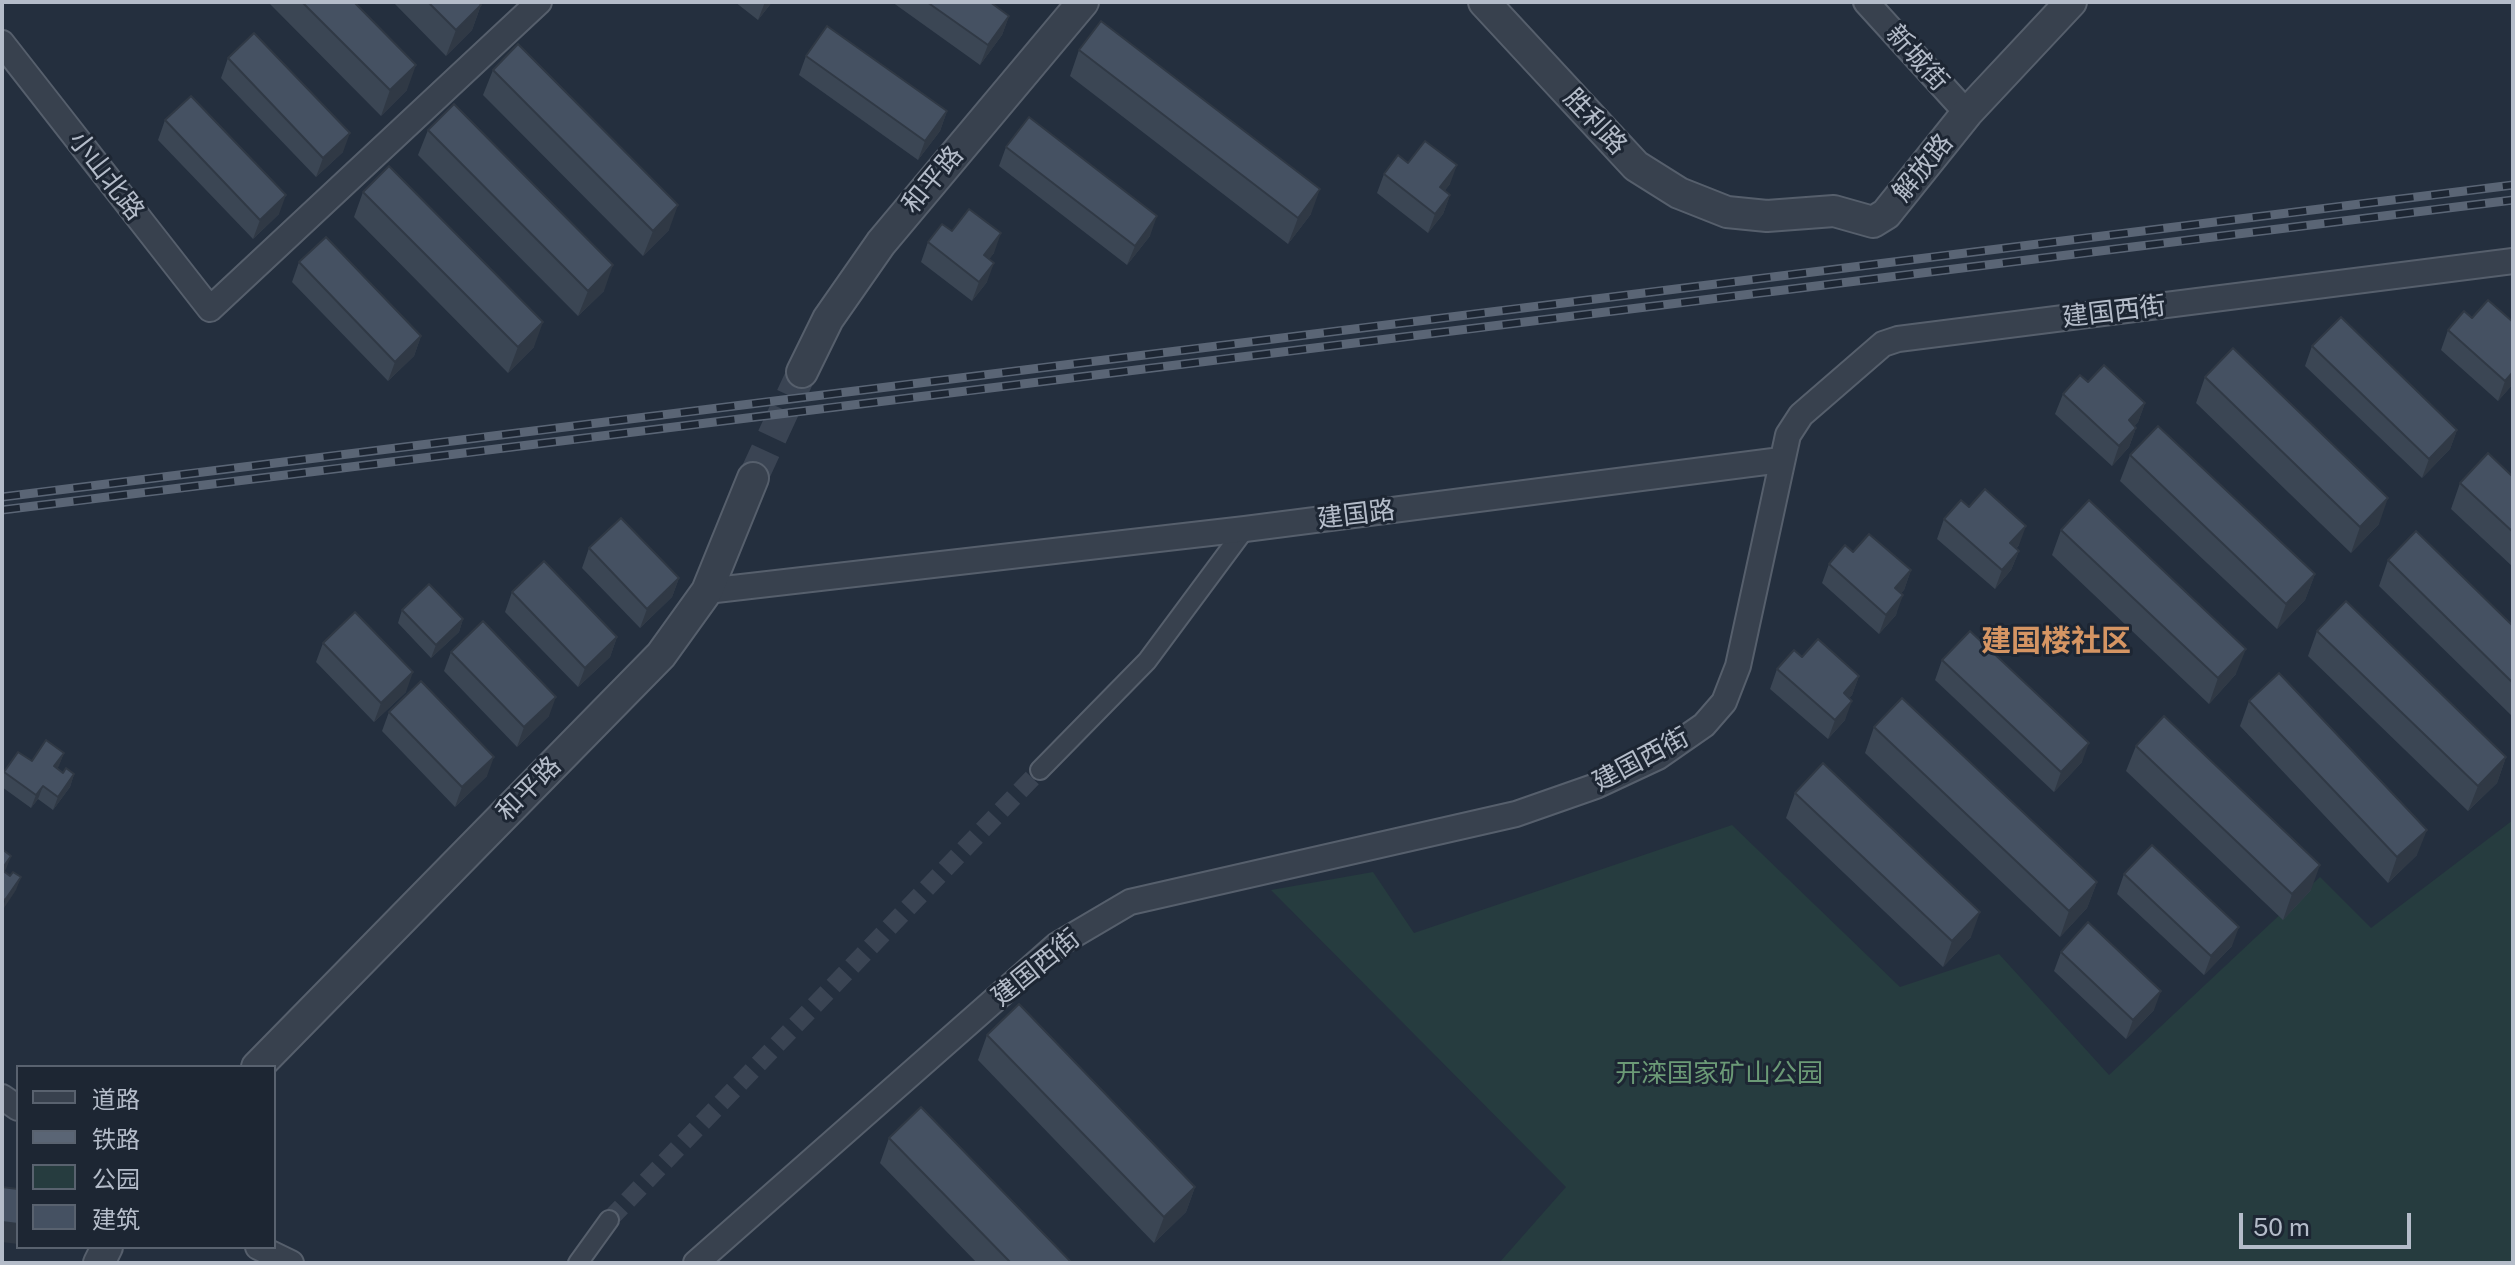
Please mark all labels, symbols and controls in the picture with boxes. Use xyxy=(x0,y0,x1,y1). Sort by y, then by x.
street label: 新城街 xyxy=(1879,19,1955,97)
street label: 胜利路 xyxy=(1557,83,1633,161)
street label: 小山北路 xyxy=(62,125,150,227)
street label: 解放路 xyxy=(1886,128,1960,208)
street label: 和平路 xyxy=(896,140,970,220)
street label: 建国西街 xyxy=(2060,290,2168,334)
street label: 建国路 xyxy=(1315,495,1397,535)
district label: 建国楼社区 xyxy=(1981,624,2131,660)
street label: 建国西街 xyxy=(1588,722,1694,798)
street label: 和平路 xyxy=(490,750,568,828)
street label: 建国西街 xyxy=(986,923,1086,1013)
park label: 开滦国家矿山公园 xyxy=(1615,1058,1823,1090)
legend xyxy=(16,1065,276,1249)
text: 道路 xyxy=(92,1085,140,1113)
text: 铁路 xyxy=(92,1125,140,1153)
text: 公园 xyxy=(92,1165,140,1193)
scale bar xyxy=(2243,1197,2415,1247)
text: 建筑 xyxy=(92,1205,140,1233)
text: 50 m xyxy=(2253,1213,2310,1241)

